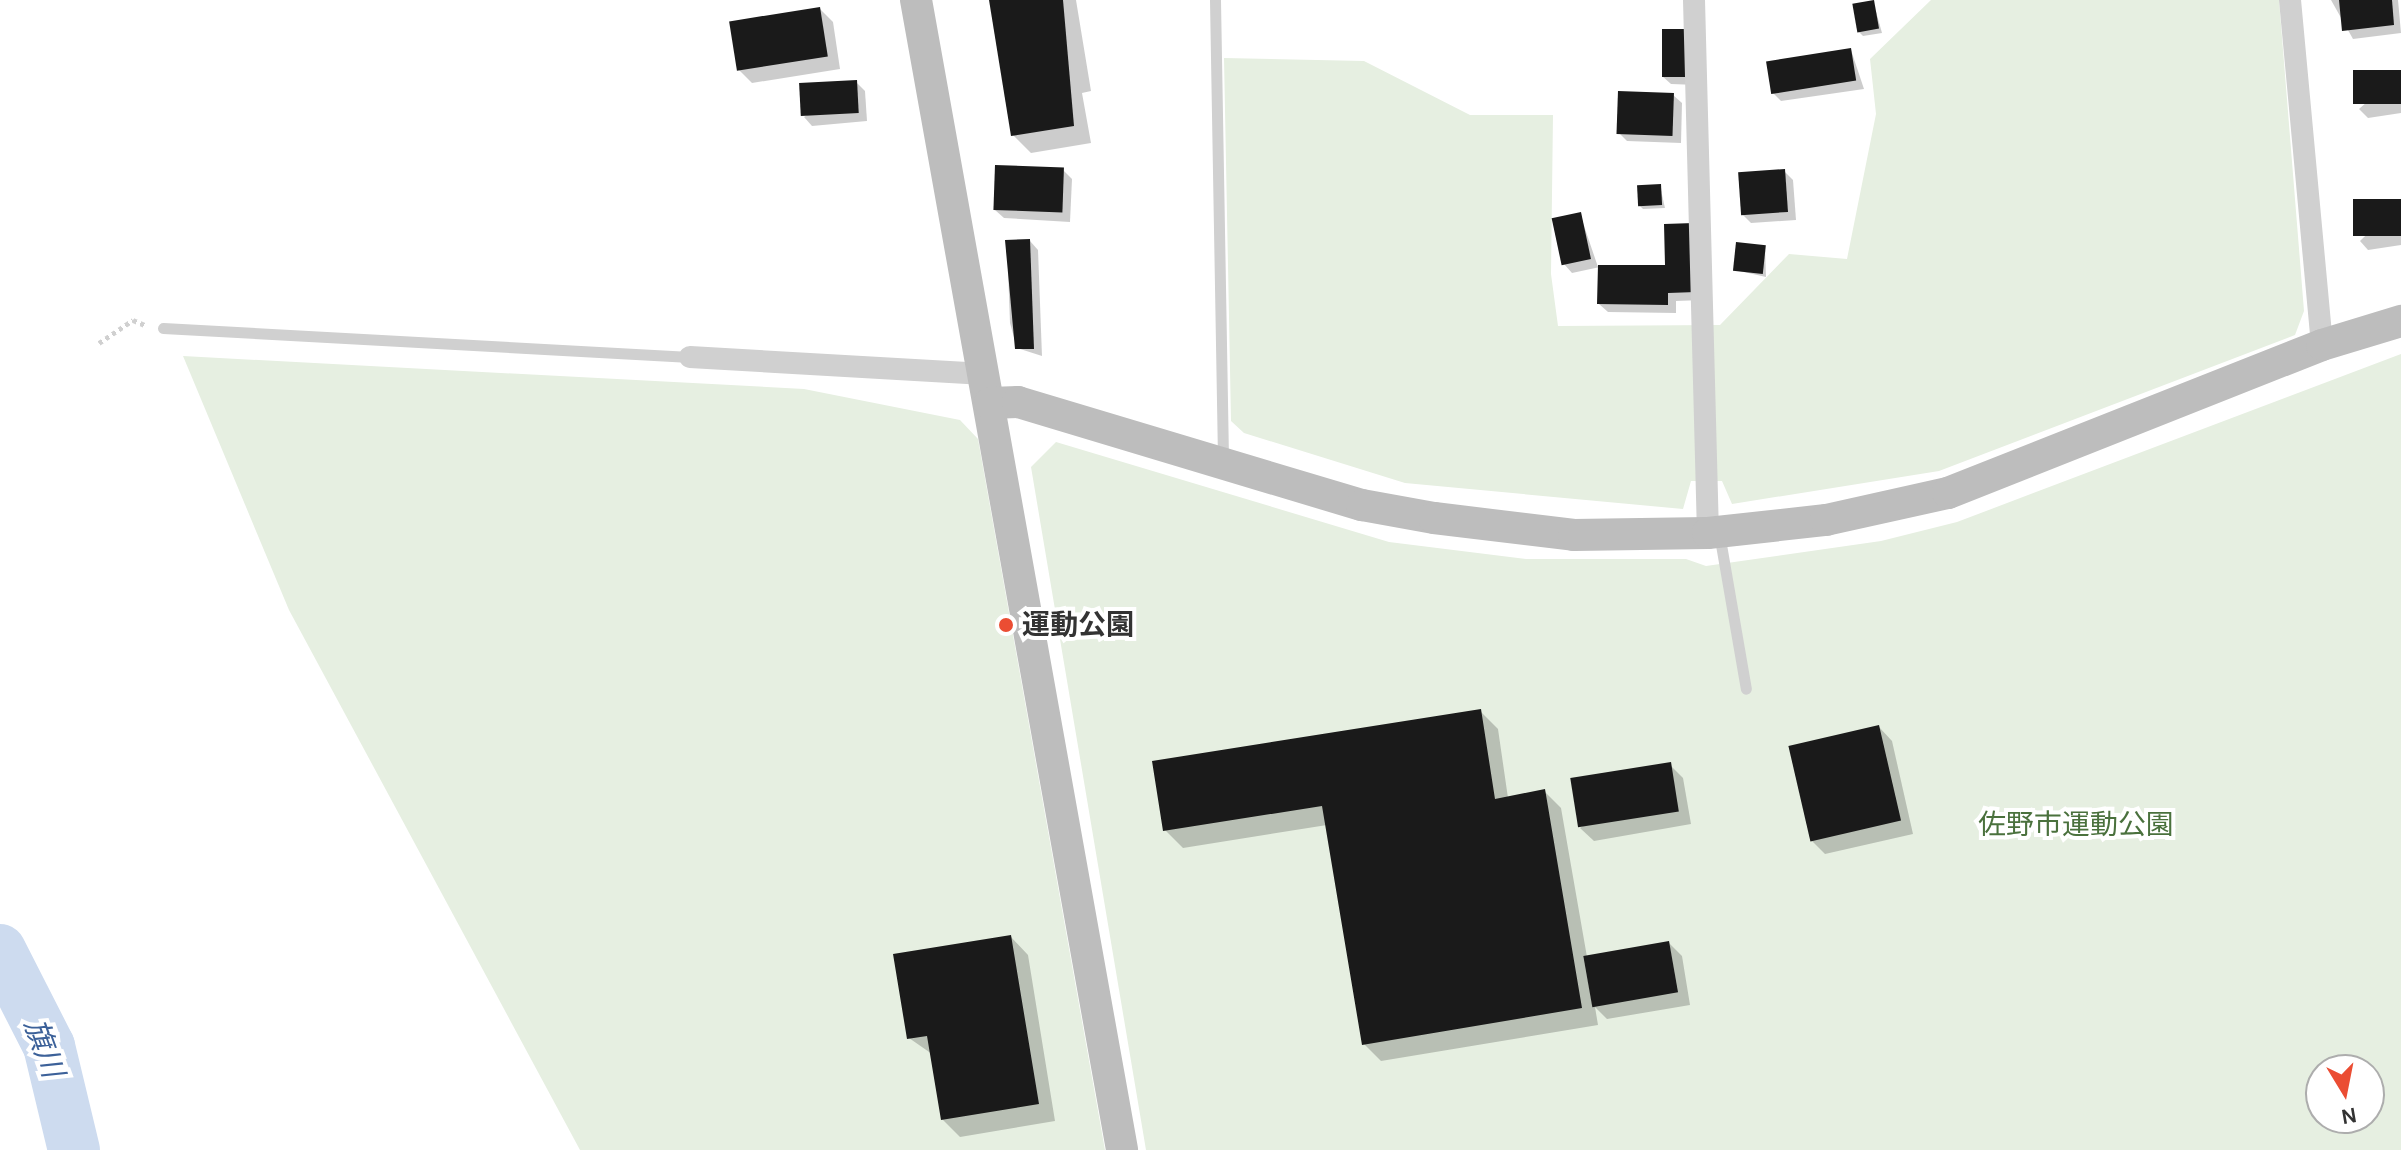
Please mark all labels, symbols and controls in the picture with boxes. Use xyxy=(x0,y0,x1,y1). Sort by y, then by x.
place label: 運動公園 xyxy=(1022,608,1134,642)
marker: 運動公園 xyxy=(997,616,1015,634)
park label: 佐野市運動公園 xyxy=(1978,808,2174,842)
water label: 旗川 xyxy=(17,1014,71,1082)
north arrow xyxy=(2305,1054,2385,1134)
text: N xyxy=(2339,1101,2359,1130)

